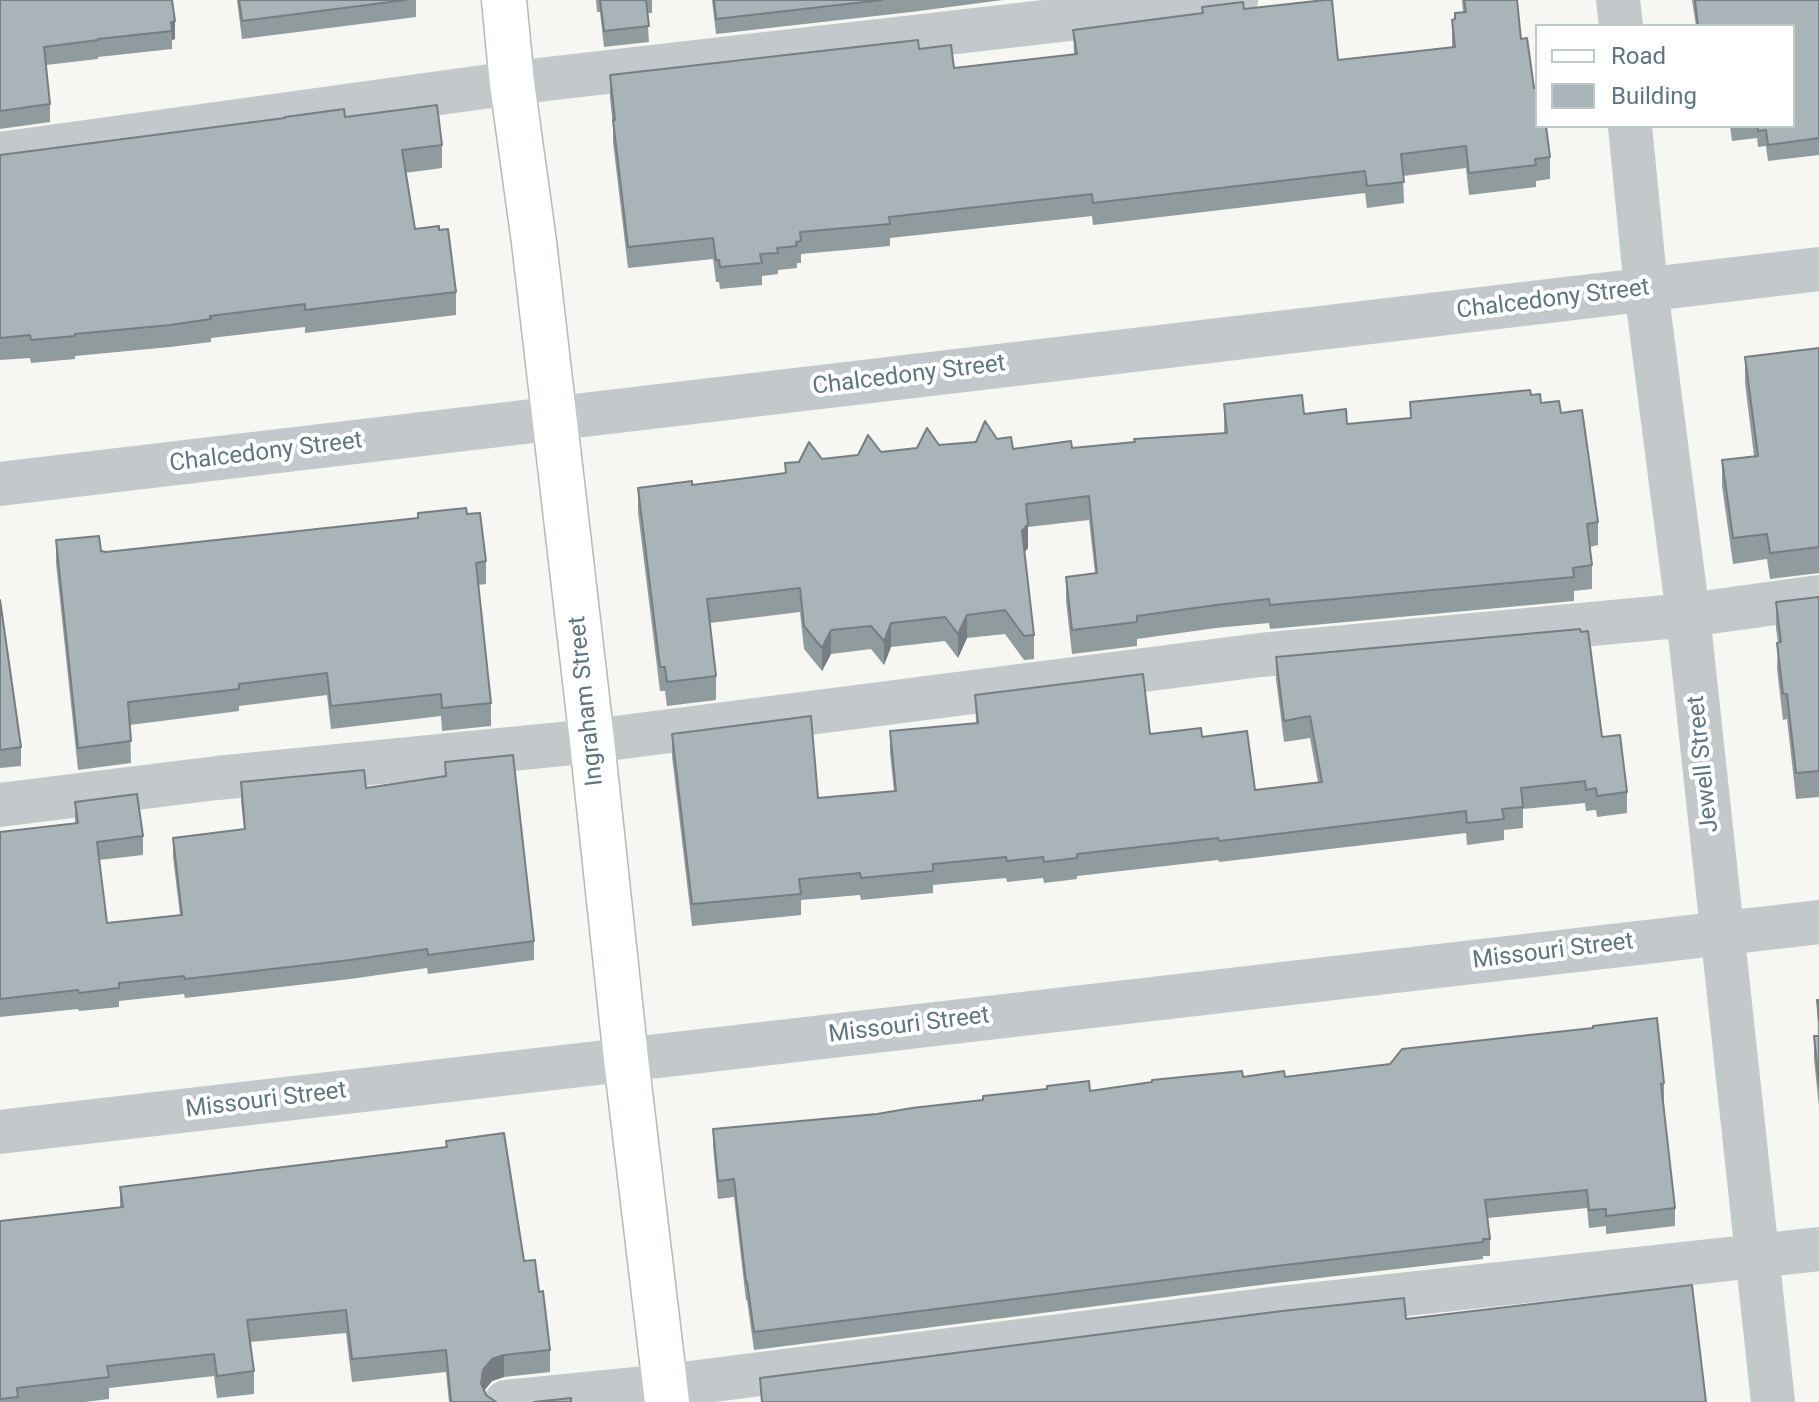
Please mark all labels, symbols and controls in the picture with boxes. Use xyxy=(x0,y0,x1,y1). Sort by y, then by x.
legend xyxy=(1535,24,1795,128)
text: Road xyxy=(1611,42,1666,70)
text: Building xyxy=(1611,82,1697,110)
street label: Chalcedony Street xyxy=(1455,274,1651,326)
street label: Chalcedony Street xyxy=(811,350,1007,402)
street label: Chalcedony Street xyxy=(168,427,364,479)
street label: Ingraham Street xyxy=(564,615,610,787)
street label: Jewell Street xyxy=(1682,694,1726,834)
street label: Missouri Street xyxy=(1471,928,1635,976)
street label: Missouri Street xyxy=(827,1002,991,1050)
street label: Missouri Street xyxy=(184,1077,348,1125)

